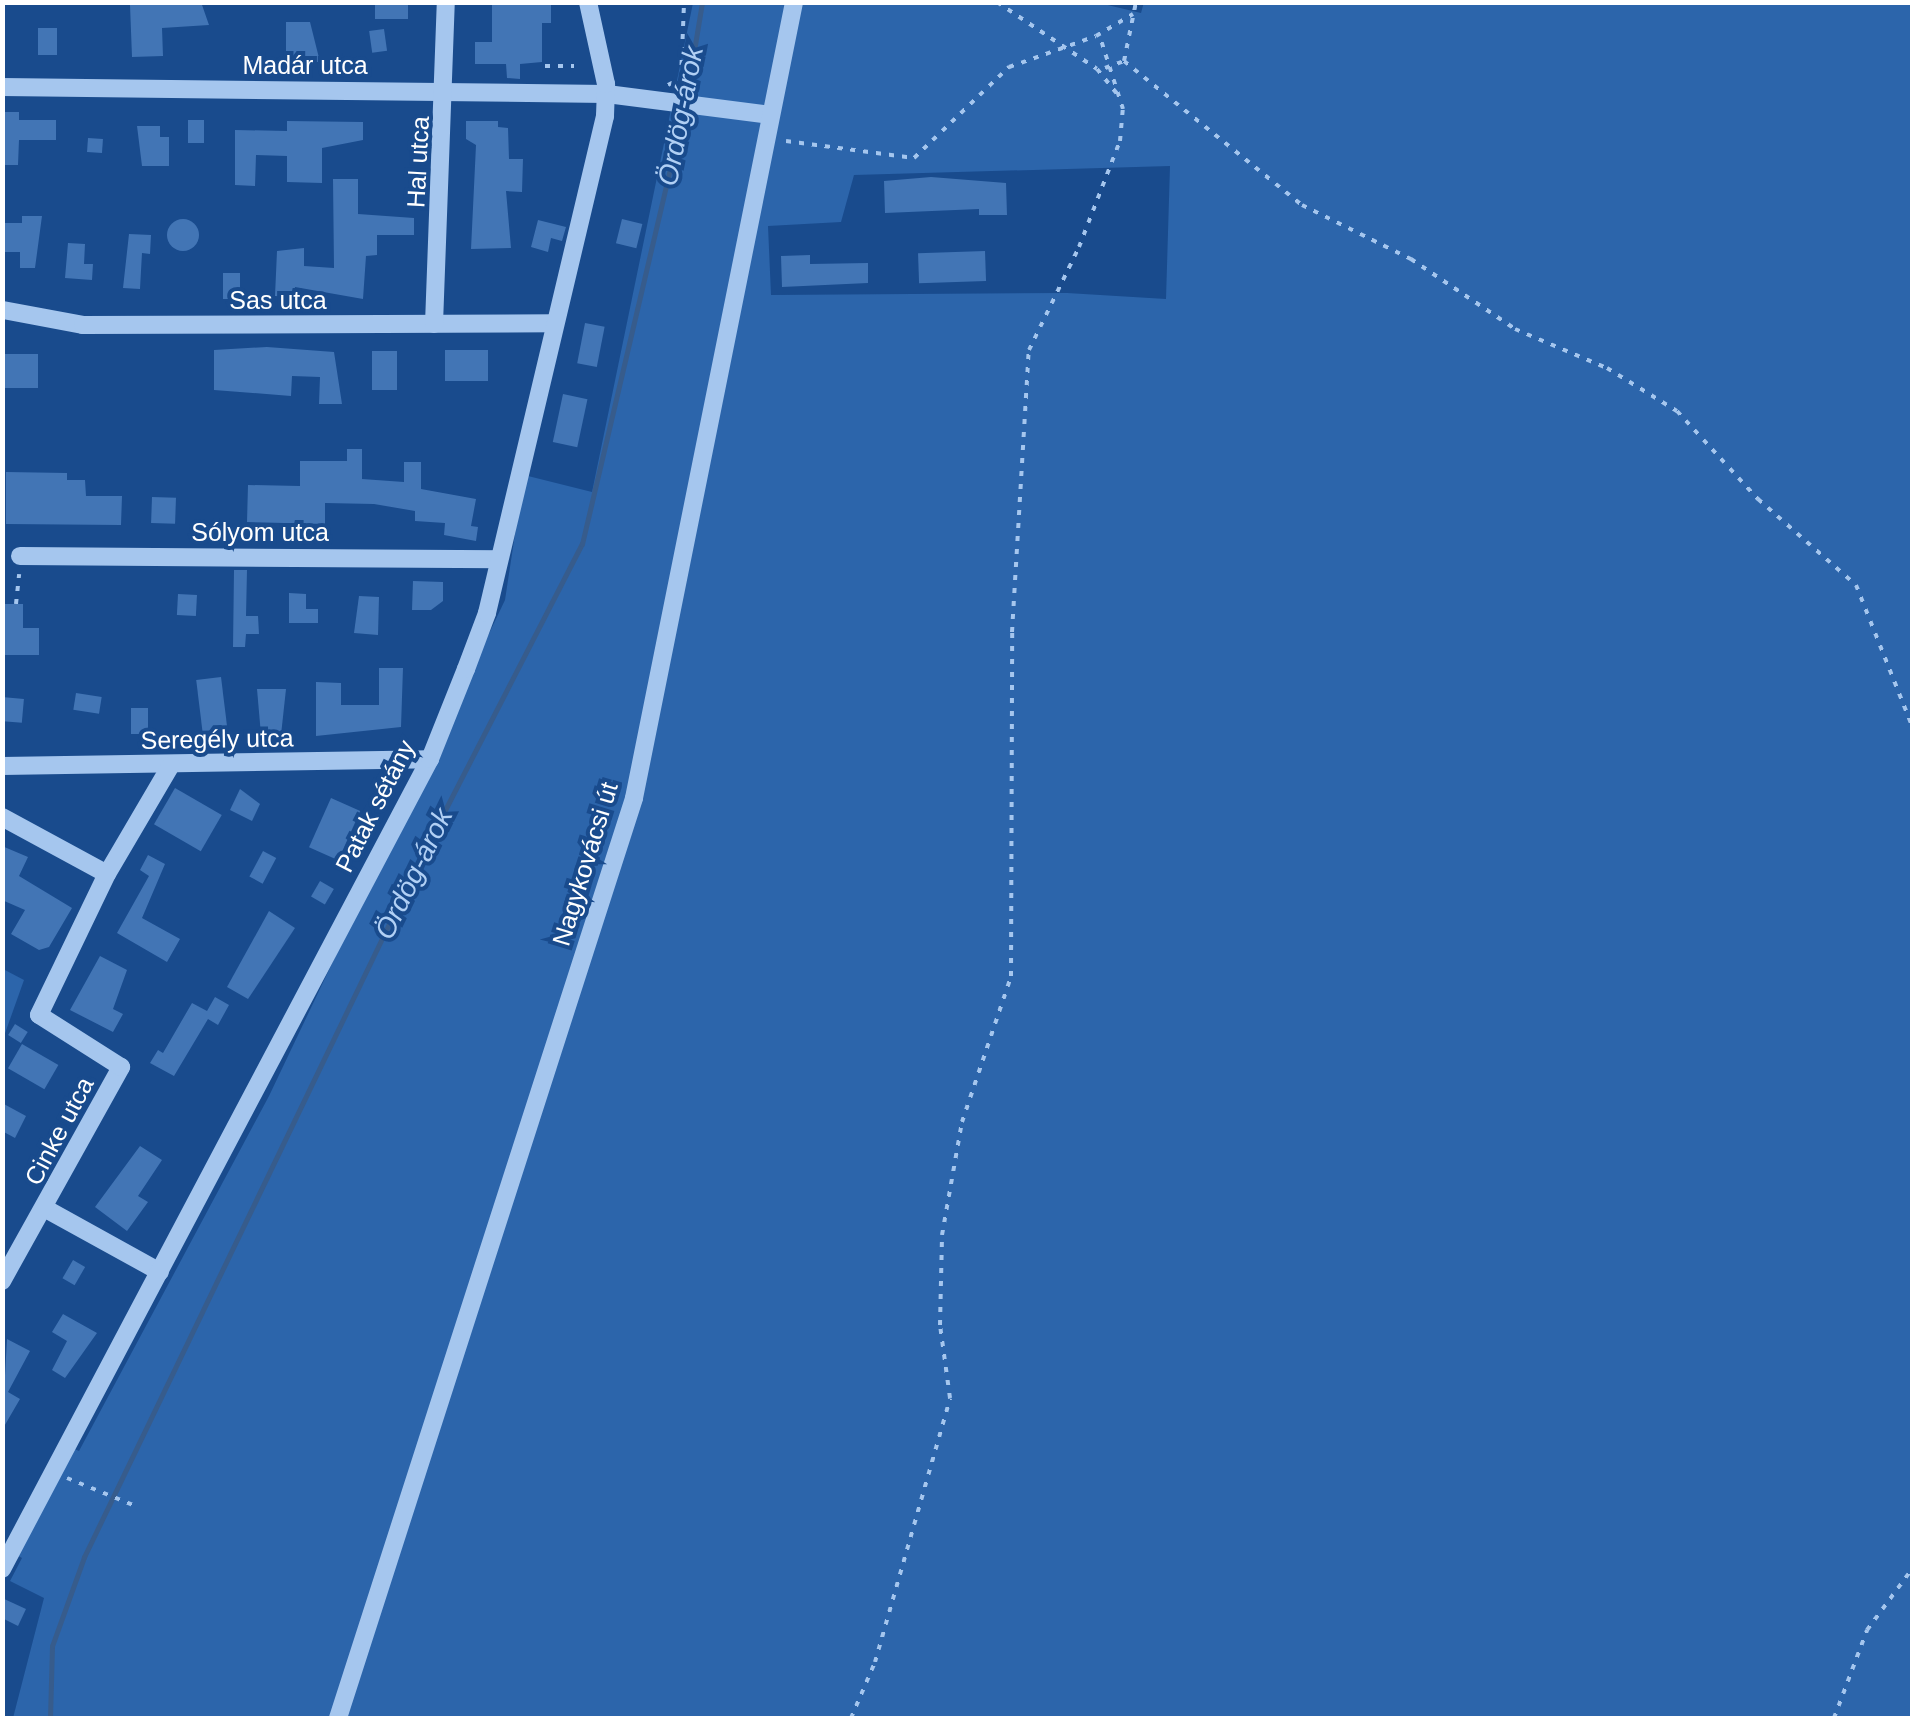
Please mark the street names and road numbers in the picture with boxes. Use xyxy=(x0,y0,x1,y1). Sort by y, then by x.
street label: Madár utca xyxy=(242,50,368,80)
street label: Hal utca xyxy=(401,115,435,209)
street label: Sas utca xyxy=(229,285,327,315)
street label: Sólyom utca xyxy=(191,517,329,547)
street label: Seregély utca xyxy=(140,723,294,755)
street label: Patak sétány xyxy=(329,735,421,877)
street label: Nagykovácsi út xyxy=(546,779,624,949)
street label: Cinke utca xyxy=(18,1072,100,1190)

